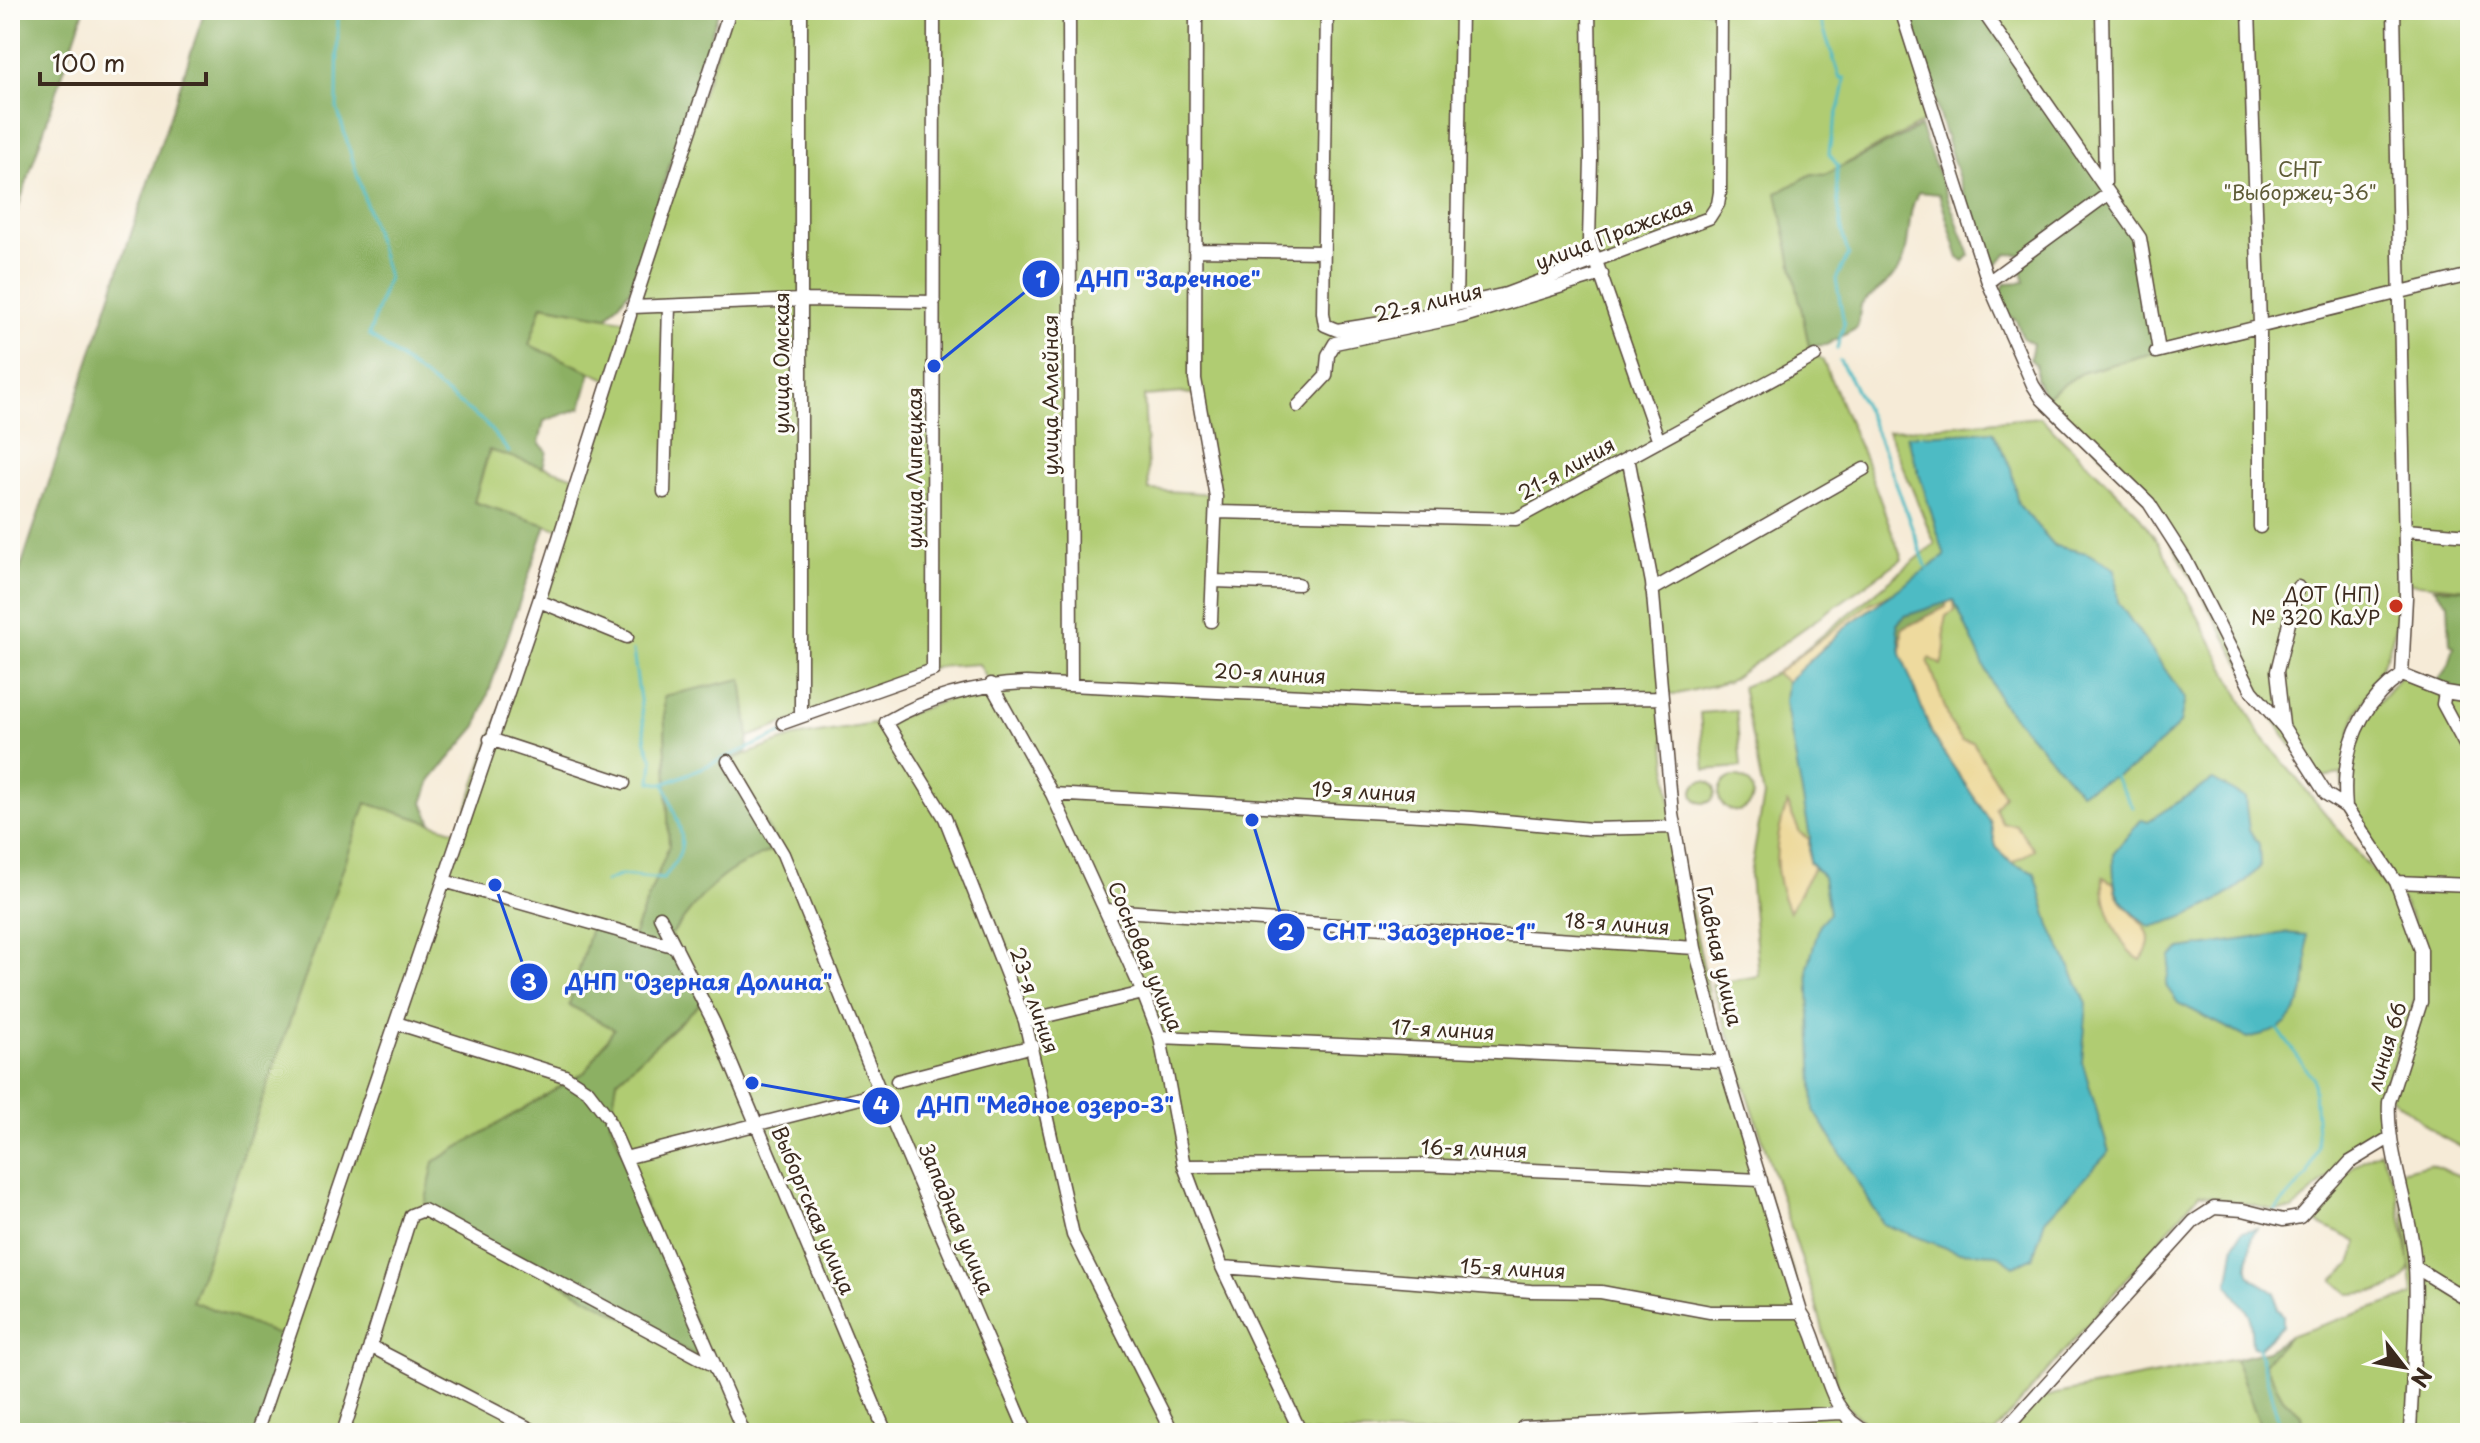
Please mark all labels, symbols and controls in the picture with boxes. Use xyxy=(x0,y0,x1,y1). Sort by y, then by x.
scale bar xyxy=(40,36,206,86)
text: 100 m xyxy=(52,44,125,80)
park label: СНТ "Выборжец-36" xyxy=(2223,154,2377,207)
street label: улица Пражская xyxy=(1530,189,1698,277)
callout: ДНП "Заречное" xyxy=(1021,256,1278,302)
text: 1 xyxy=(1035,260,1047,296)
text: ДНП "Заречное" xyxy=(1076,261,1261,294)
street label: 22-я линия xyxy=(1371,275,1485,329)
street label: улица Омская xyxy=(766,292,796,434)
street label: улица Аллейная xyxy=(1035,315,1065,475)
street label: улица Липецкая xyxy=(899,387,929,549)
street label: 21-я линия xyxy=(1512,429,1620,507)
place label: ДОТ (НП) № 320 КаУР xyxy=(2251,579,2380,632)
marker: ДОТ (НП) № 320 КаУР xyxy=(2387,597,2405,615)
street label: 20-я линия xyxy=(1213,655,1327,691)
street label: 19-я линия xyxy=(1311,773,1417,809)
street label: Сосновая улица xyxy=(1101,876,1191,1036)
street label: Главная улица xyxy=(1689,883,1751,1029)
street label: 18-я линия xyxy=(1563,904,1671,942)
callout: СНТ "Заозерное-1" xyxy=(1266,909,1551,955)
text: 2 xyxy=(1278,913,1295,949)
text: СНТ "Заозерное-1" xyxy=(1322,914,1536,947)
street label: 23-я линия xyxy=(1003,943,1067,1057)
callout: ДНП "Озерная Долина" xyxy=(509,959,848,1005)
text: 3 xyxy=(521,963,537,999)
text: ДНП "Озерная Долина" xyxy=(564,964,833,997)
street label: линия 66 xyxy=(2358,998,2414,1095)
street label: 17-я линия xyxy=(1391,1011,1495,1047)
callout: ДНП "Медное озеро-3" xyxy=(861,1083,1191,1129)
text: 4 xyxy=(873,1086,889,1122)
text: ДНП "Медное озеро-3" xyxy=(917,1087,1174,1120)
street label: Выборгская улица xyxy=(765,1121,863,1299)
street label: 16-я линия xyxy=(1420,1131,1528,1165)
street label: Западная улица xyxy=(912,1139,1002,1299)
street label: 15-я линия xyxy=(1459,1250,1567,1286)
north arrow xyxy=(2364,1327,2444,1407)
text: N xyxy=(2404,1362,2441,1394)

